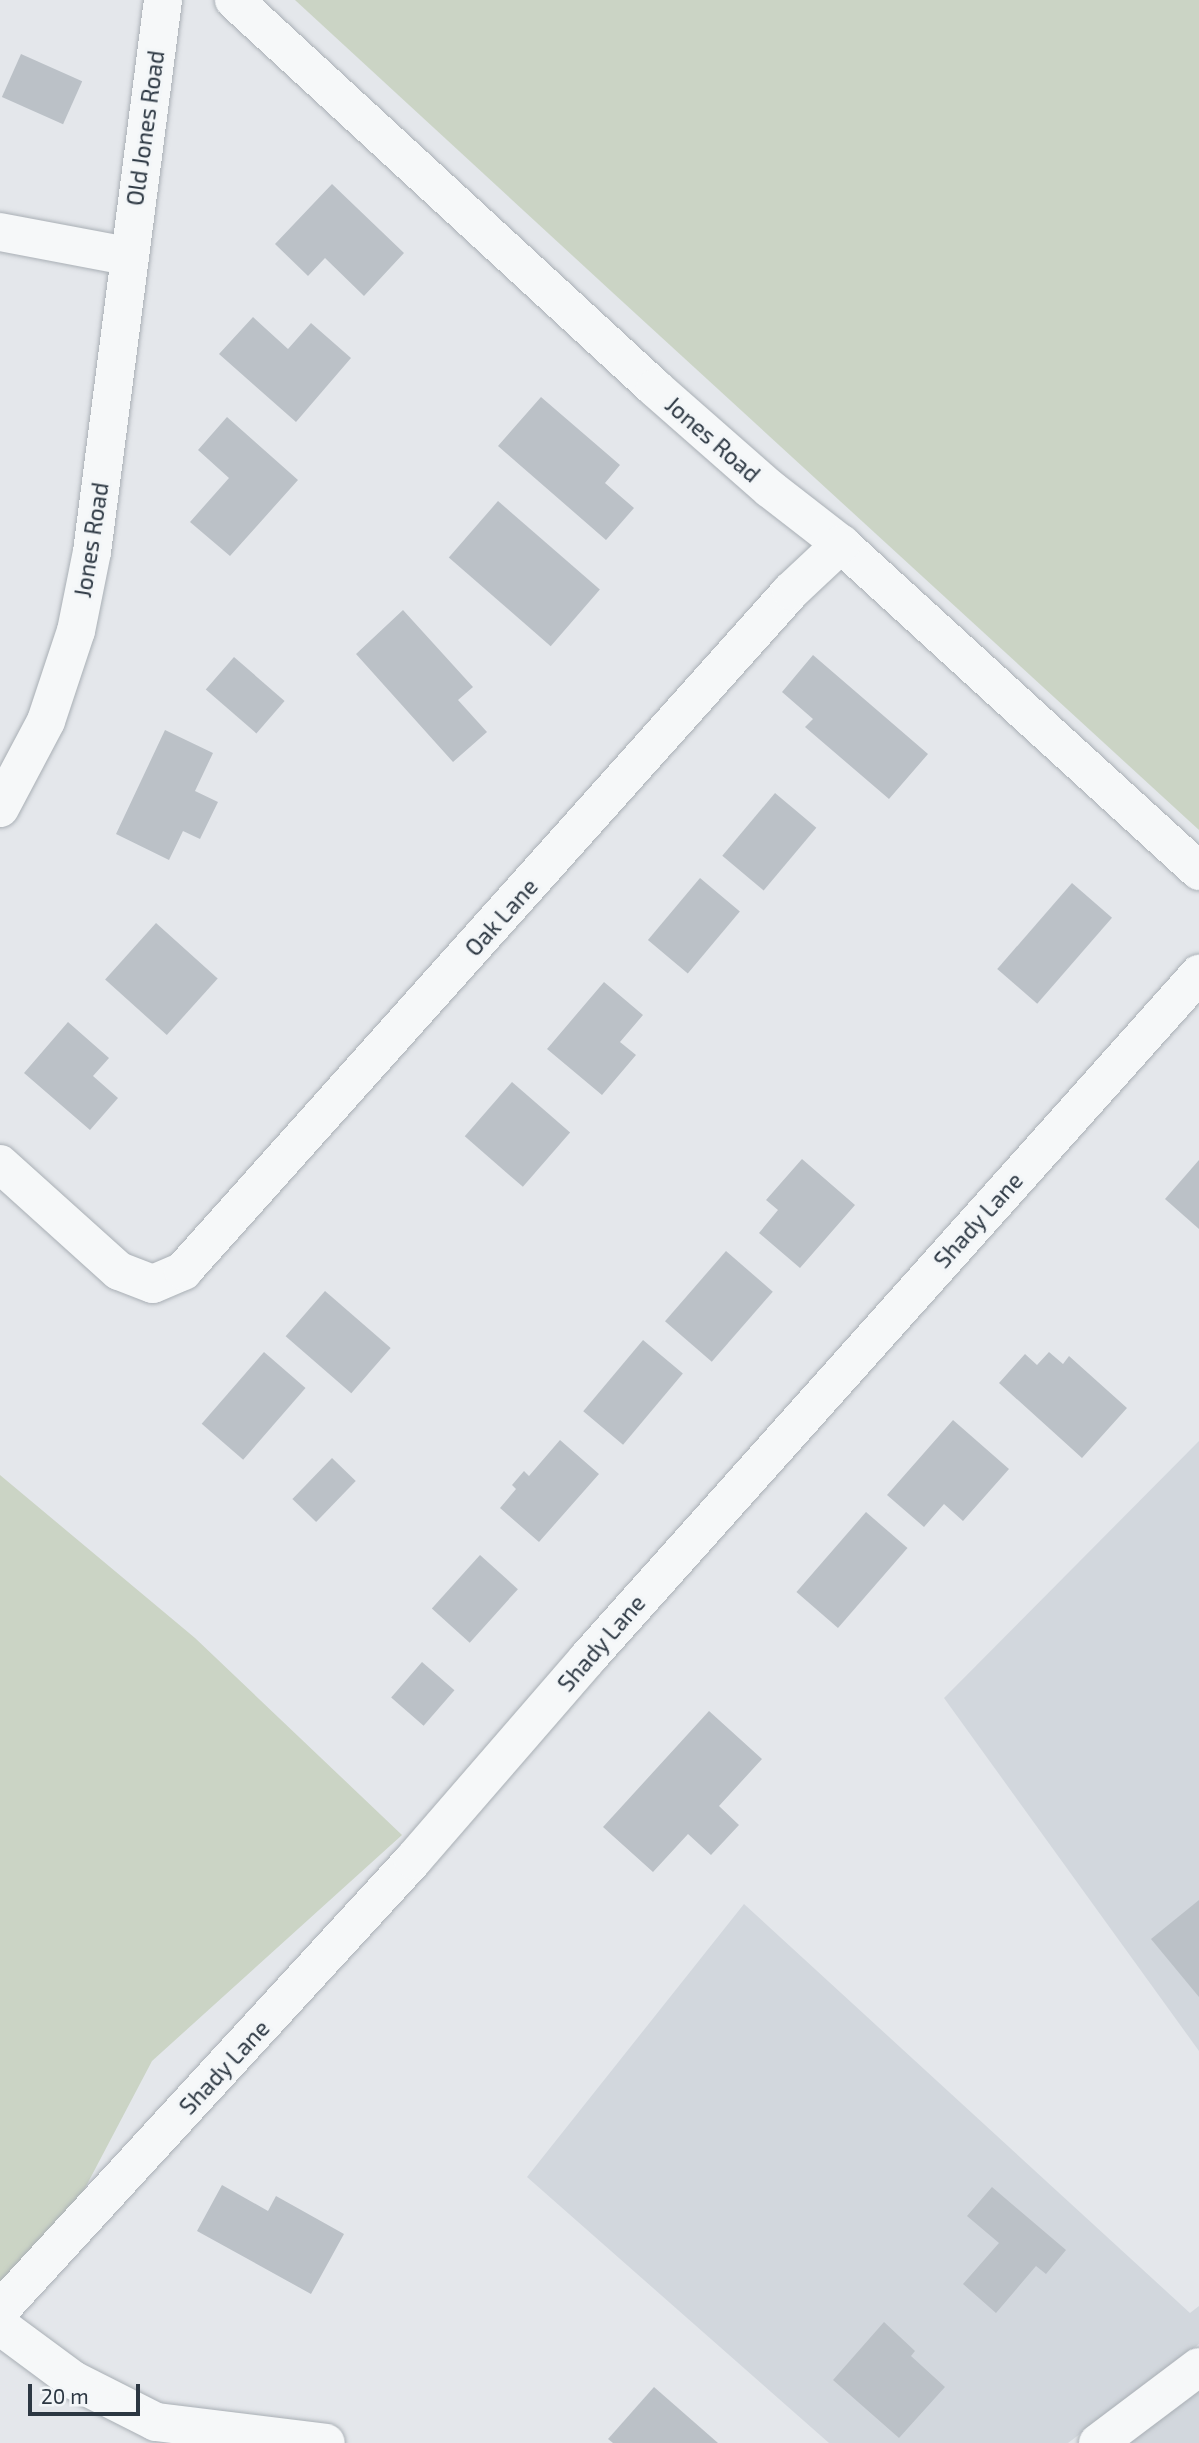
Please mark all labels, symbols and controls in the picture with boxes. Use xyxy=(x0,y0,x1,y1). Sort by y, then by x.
street label: Old Jones Road xyxy=(120,48,170,208)
street label: Jones Road xyxy=(660,390,766,488)
street label: Jones Road xyxy=(68,480,114,600)
street label: Oak Lane xyxy=(459,872,543,962)
street label: Shady Lane xyxy=(928,1166,1028,1274)
street label: Shady Lane xyxy=(551,1589,651,1697)
street label: Shady Lane xyxy=(173,2014,275,2120)
scale bar xyxy=(32,2370,144,2414)
text: 20 m xyxy=(41,2383,89,2408)

